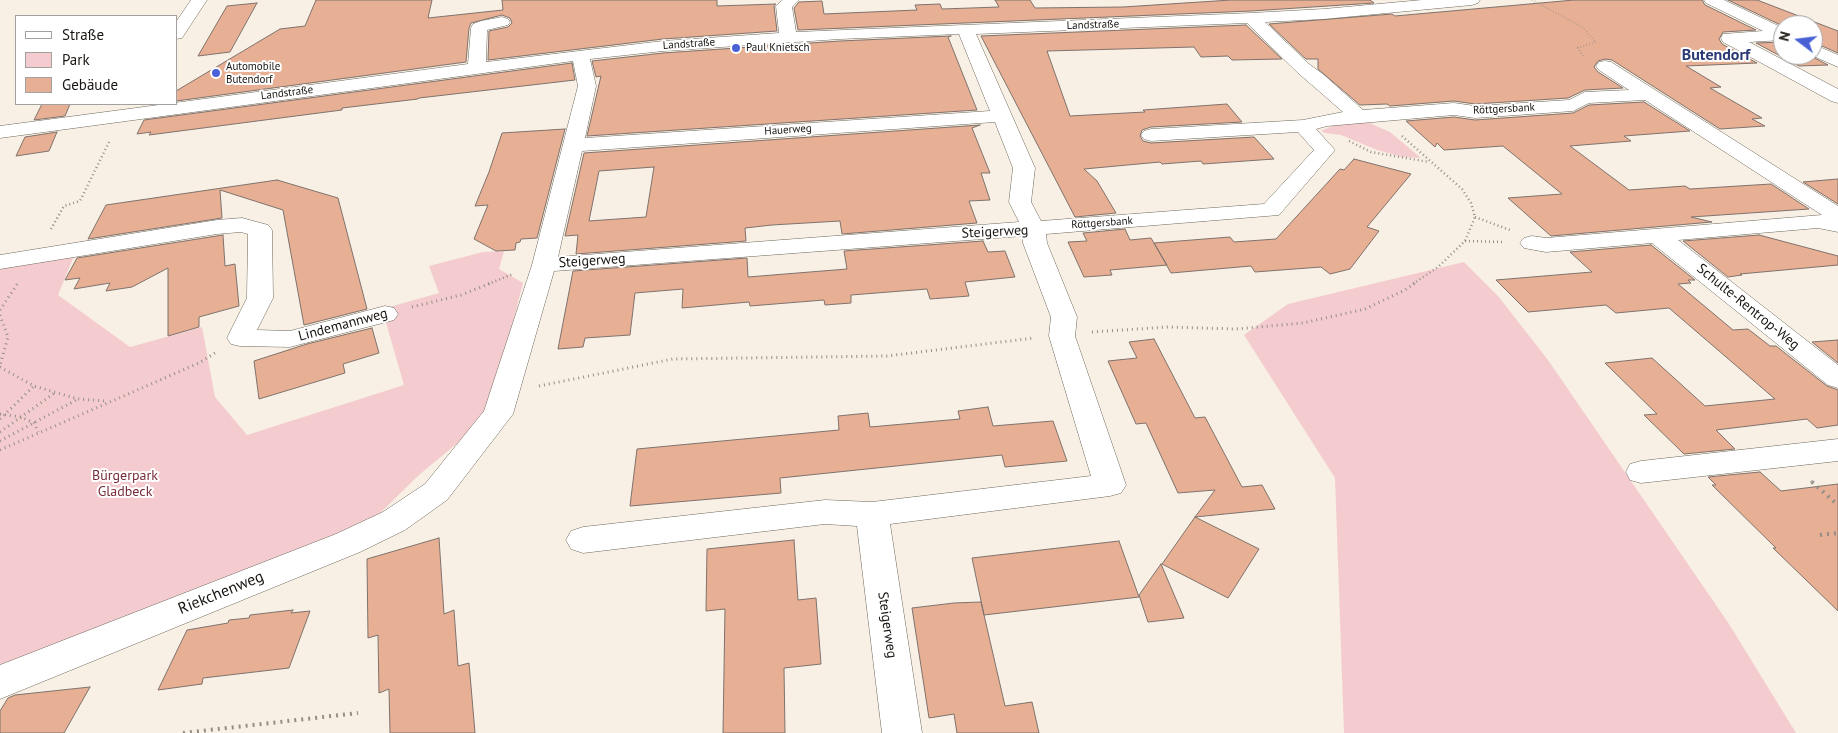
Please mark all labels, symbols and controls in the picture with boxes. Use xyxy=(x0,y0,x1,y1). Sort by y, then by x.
legend xyxy=(15,15,178,105)
north arrow xyxy=(1773,15,1823,65)
street label: Landstraße xyxy=(1067,17,1119,33)
text: Straße xyxy=(62,25,104,44)
text: N xyxy=(1775,30,1794,43)
street label: Landstraße xyxy=(662,36,716,52)
place label: Paul Knietsch xyxy=(746,41,810,55)
marker: Paul Knietsch xyxy=(730,42,742,54)
district label: Butendorf xyxy=(1682,45,1750,65)
text: Park xyxy=(62,50,90,69)
place label: Automobile Butendorf xyxy=(226,60,280,86)
marker: Automobile Butendorf xyxy=(210,67,222,79)
text: Gebäude xyxy=(62,75,118,94)
street label: Landstraße xyxy=(260,83,314,103)
street label: Röttgersbank xyxy=(1473,101,1535,117)
street label: Hauerweg xyxy=(764,122,812,138)
street label: Röttgersbank xyxy=(1071,214,1133,232)
street label: Steigerweg xyxy=(961,222,1029,242)
street label: Steigerweg xyxy=(558,250,626,272)
street label: Schulte-Rentrop-Weg xyxy=(1693,260,1803,354)
street label: Lindemannweg xyxy=(297,305,389,345)
park label: Bürgerpark Gladbeck xyxy=(92,468,158,501)
street label: Riekchenweg xyxy=(176,567,266,619)
street label: Steigerweg xyxy=(874,591,900,659)

